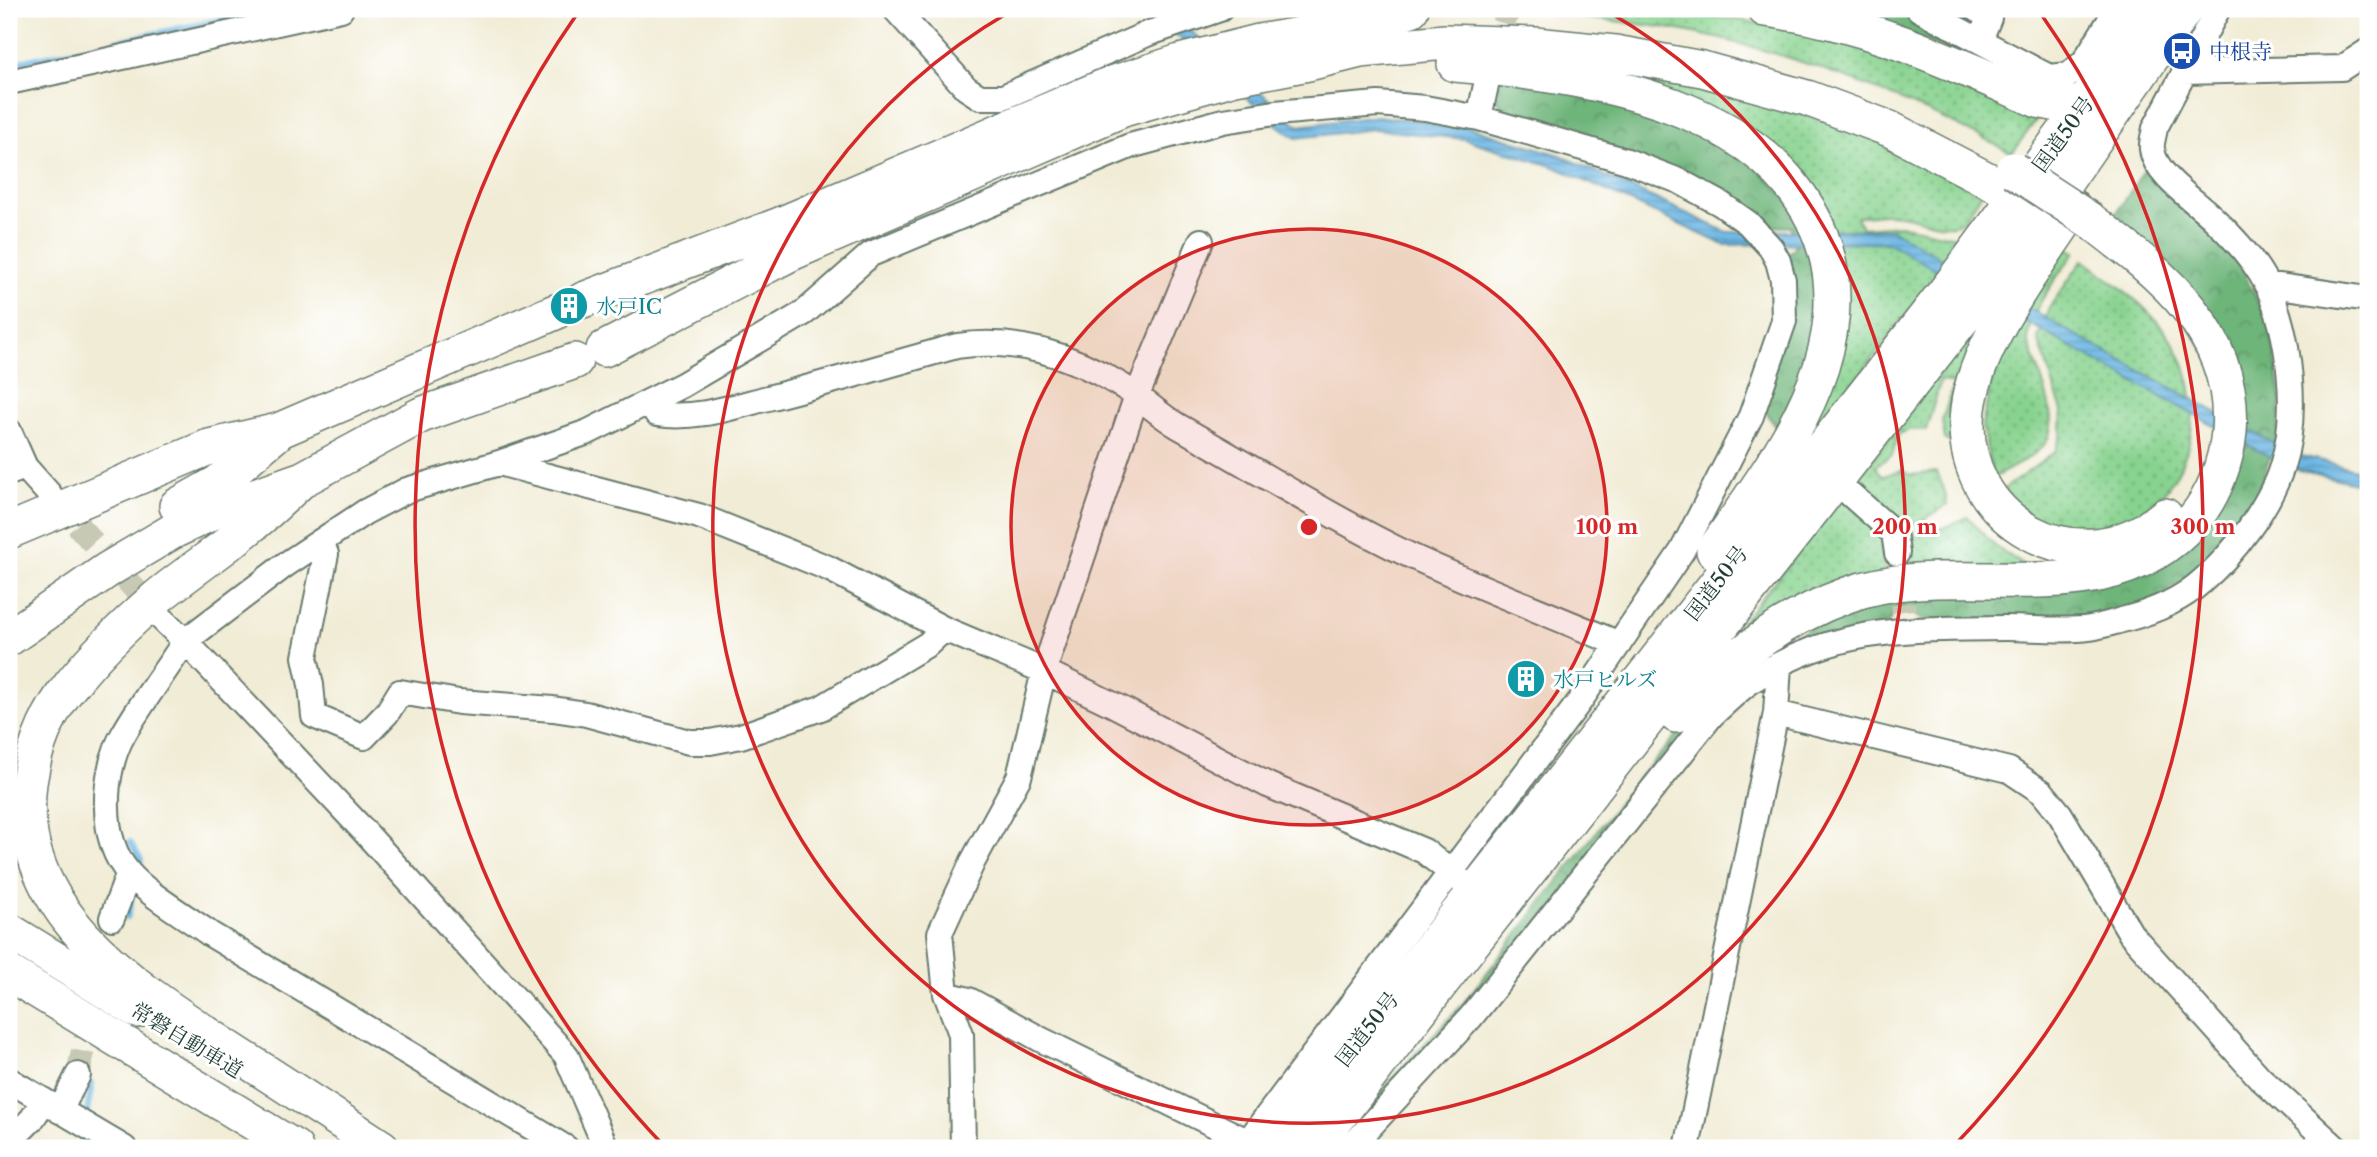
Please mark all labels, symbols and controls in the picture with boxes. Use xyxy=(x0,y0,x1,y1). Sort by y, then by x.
bus stop icon: 中根寺 xyxy=(2161,30,2203,72)
place label: 中根寺 xyxy=(2209,39,2272,64)
street label: 国道50号 xyxy=(2027,91,2099,177)
building icon: 水戸IC xyxy=(548,285,590,327)
place label: 水戸IC xyxy=(596,294,662,319)
text: 100 m xyxy=(1576,514,1638,539)
text: 200 m xyxy=(1872,514,1938,539)
text: 300 m xyxy=(2171,514,2235,539)
centre of rings xyxy=(1297,515,1321,539)
street label: 国道50号 xyxy=(1679,541,1753,625)
building icon: 水戸ヒルズ xyxy=(1505,658,1547,700)
place label: 水戸ヒルズ xyxy=(1553,667,1657,692)
street label: 国道50号 xyxy=(1330,987,1404,1071)
street label: 常磐自動車道 xyxy=(127,997,247,1083)

